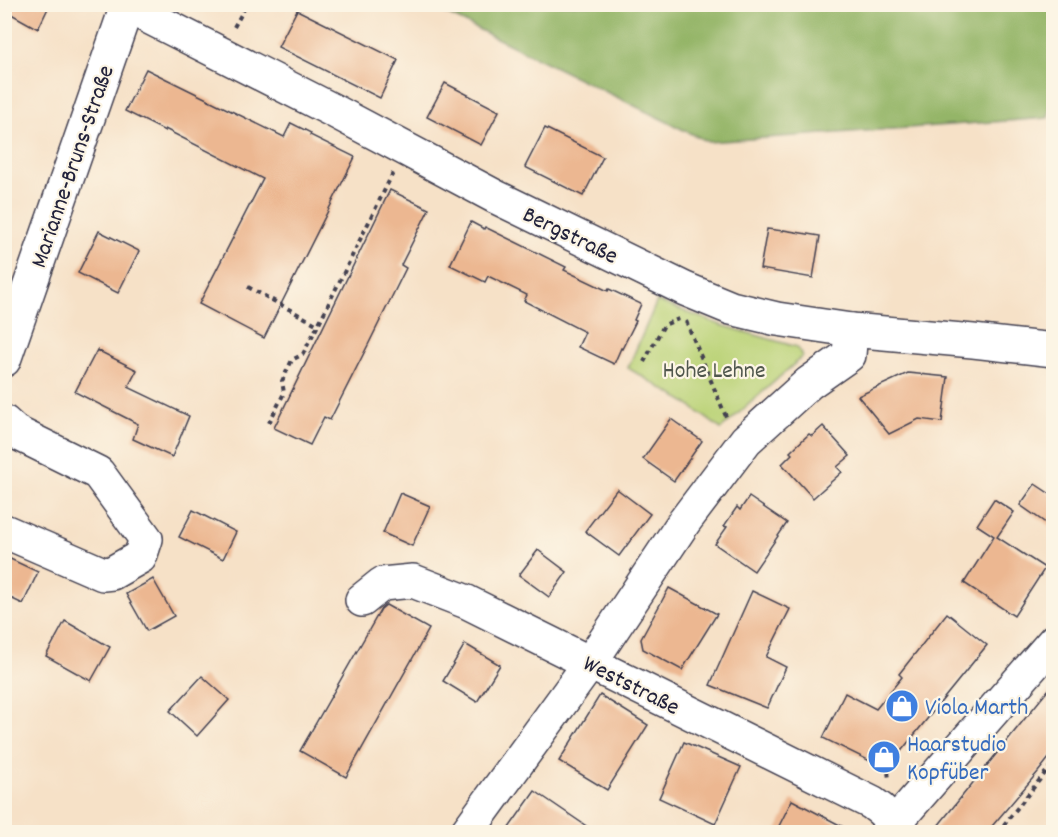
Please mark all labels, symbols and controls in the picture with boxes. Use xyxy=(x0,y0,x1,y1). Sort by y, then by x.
street label: Marianne-Bruns-Straße xyxy=(23,61,124,273)
street label: Bergstraße xyxy=(516,199,623,274)
park label: Hohe Lehne xyxy=(662,355,766,389)
street label: Weststraße xyxy=(576,648,685,726)
shop icon: Viola Marth xyxy=(884,688,920,724)
place label: Viola Marth xyxy=(925,692,1028,726)
place label: Haarstudio Kopfüber xyxy=(907,729,1006,791)
shop icon: Haarstudio Kopfüber xyxy=(866,739,902,775)

